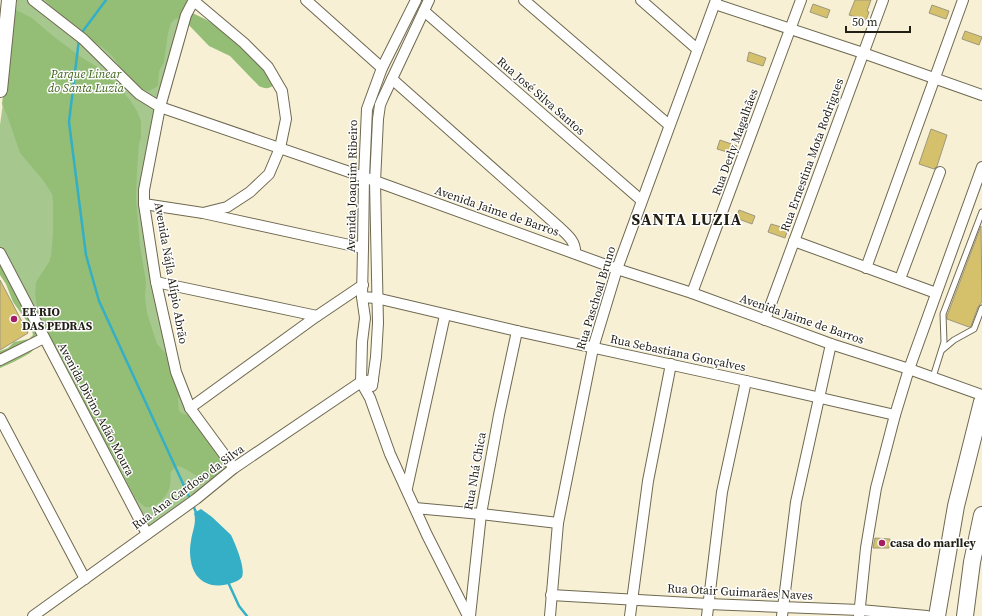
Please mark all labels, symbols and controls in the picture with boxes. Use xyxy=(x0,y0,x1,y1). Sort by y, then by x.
scale bar xyxy=(846,8,910,34)
text: 50 m xyxy=(852,14,878,30)
street label: Rua José Silva Santos xyxy=(494,53,588,139)
park label: Parque Linear do Santa Luzia xyxy=(48,66,125,96)
street label: Rua Ernestina Mota Rodrigues xyxy=(777,76,847,234)
street label: Rua Derly Magalhães xyxy=(708,86,762,198)
street label: Avenida Joaquim Ribeiro xyxy=(343,119,361,253)
street label: Avenida Jaime de Barros xyxy=(433,182,561,240)
street label: Avenida Nájla Alípio Abrão xyxy=(151,201,191,345)
district label: SANTA LUZIA xyxy=(632,208,742,230)
street label: Rua Paschoal Bruno xyxy=(573,244,619,352)
street label: Avenida Jaime de Barros xyxy=(738,290,866,348)
place label: EE RIO DAS PEDRAS xyxy=(22,304,93,334)
marker: EE RIO DAS PEDRAS xyxy=(9,314,19,324)
street label: Rua Sebastiana Gonçalves xyxy=(609,331,747,375)
street label: Avenida Divino Adão Moura xyxy=(54,340,138,479)
street label: Rua Nhá Chica xyxy=(460,430,490,511)
street label: Rua Ana Cardoso da Silva xyxy=(129,440,248,533)
place label: casa do marlley xyxy=(890,535,977,551)
marker: casa do marlley xyxy=(877,538,887,548)
street label: Rua Otair Guimarães Naves xyxy=(667,580,813,604)

